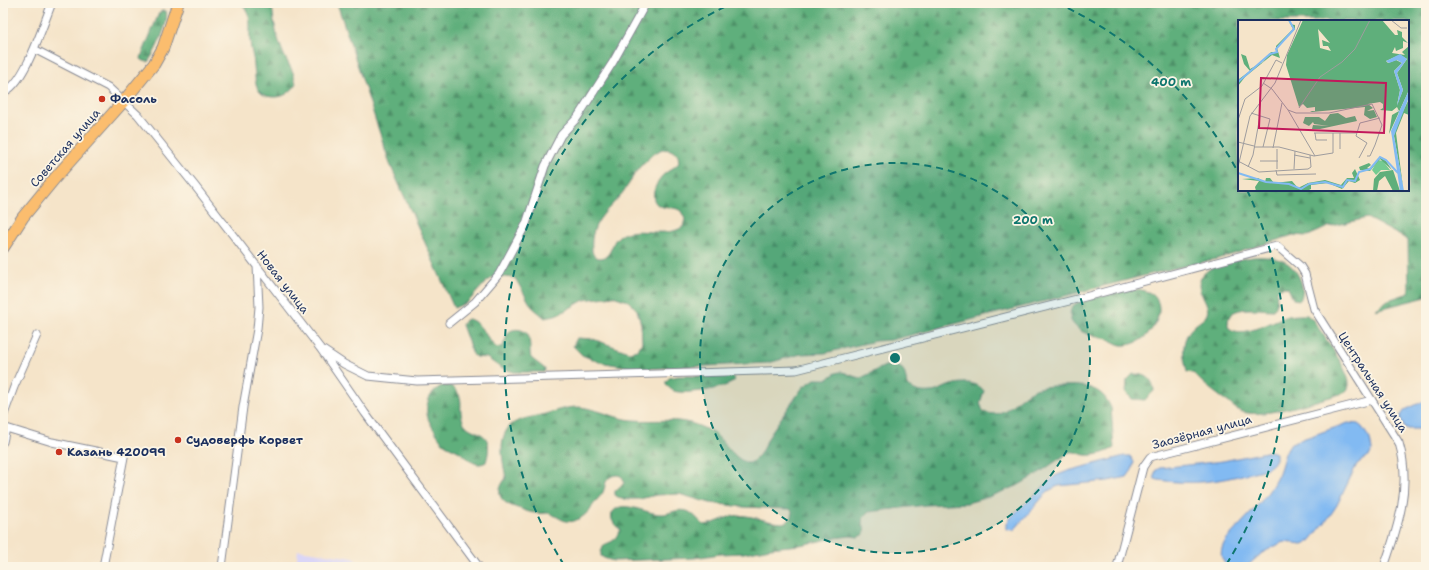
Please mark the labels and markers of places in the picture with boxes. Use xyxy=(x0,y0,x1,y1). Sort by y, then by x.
place label: Фасоль xyxy=(110,91,157,107)
marker: Фасоль xyxy=(97,94,107,104)
centre of rings xyxy=(888,351,902,365)
place label: Судоверфь Корвет xyxy=(186,432,304,448)
marker: Судоверфь Корвет xyxy=(173,435,183,445)
place label: Казань 420099 xyxy=(67,444,166,460)
marker: Казань 420099 xyxy=(54,447,64,457)

